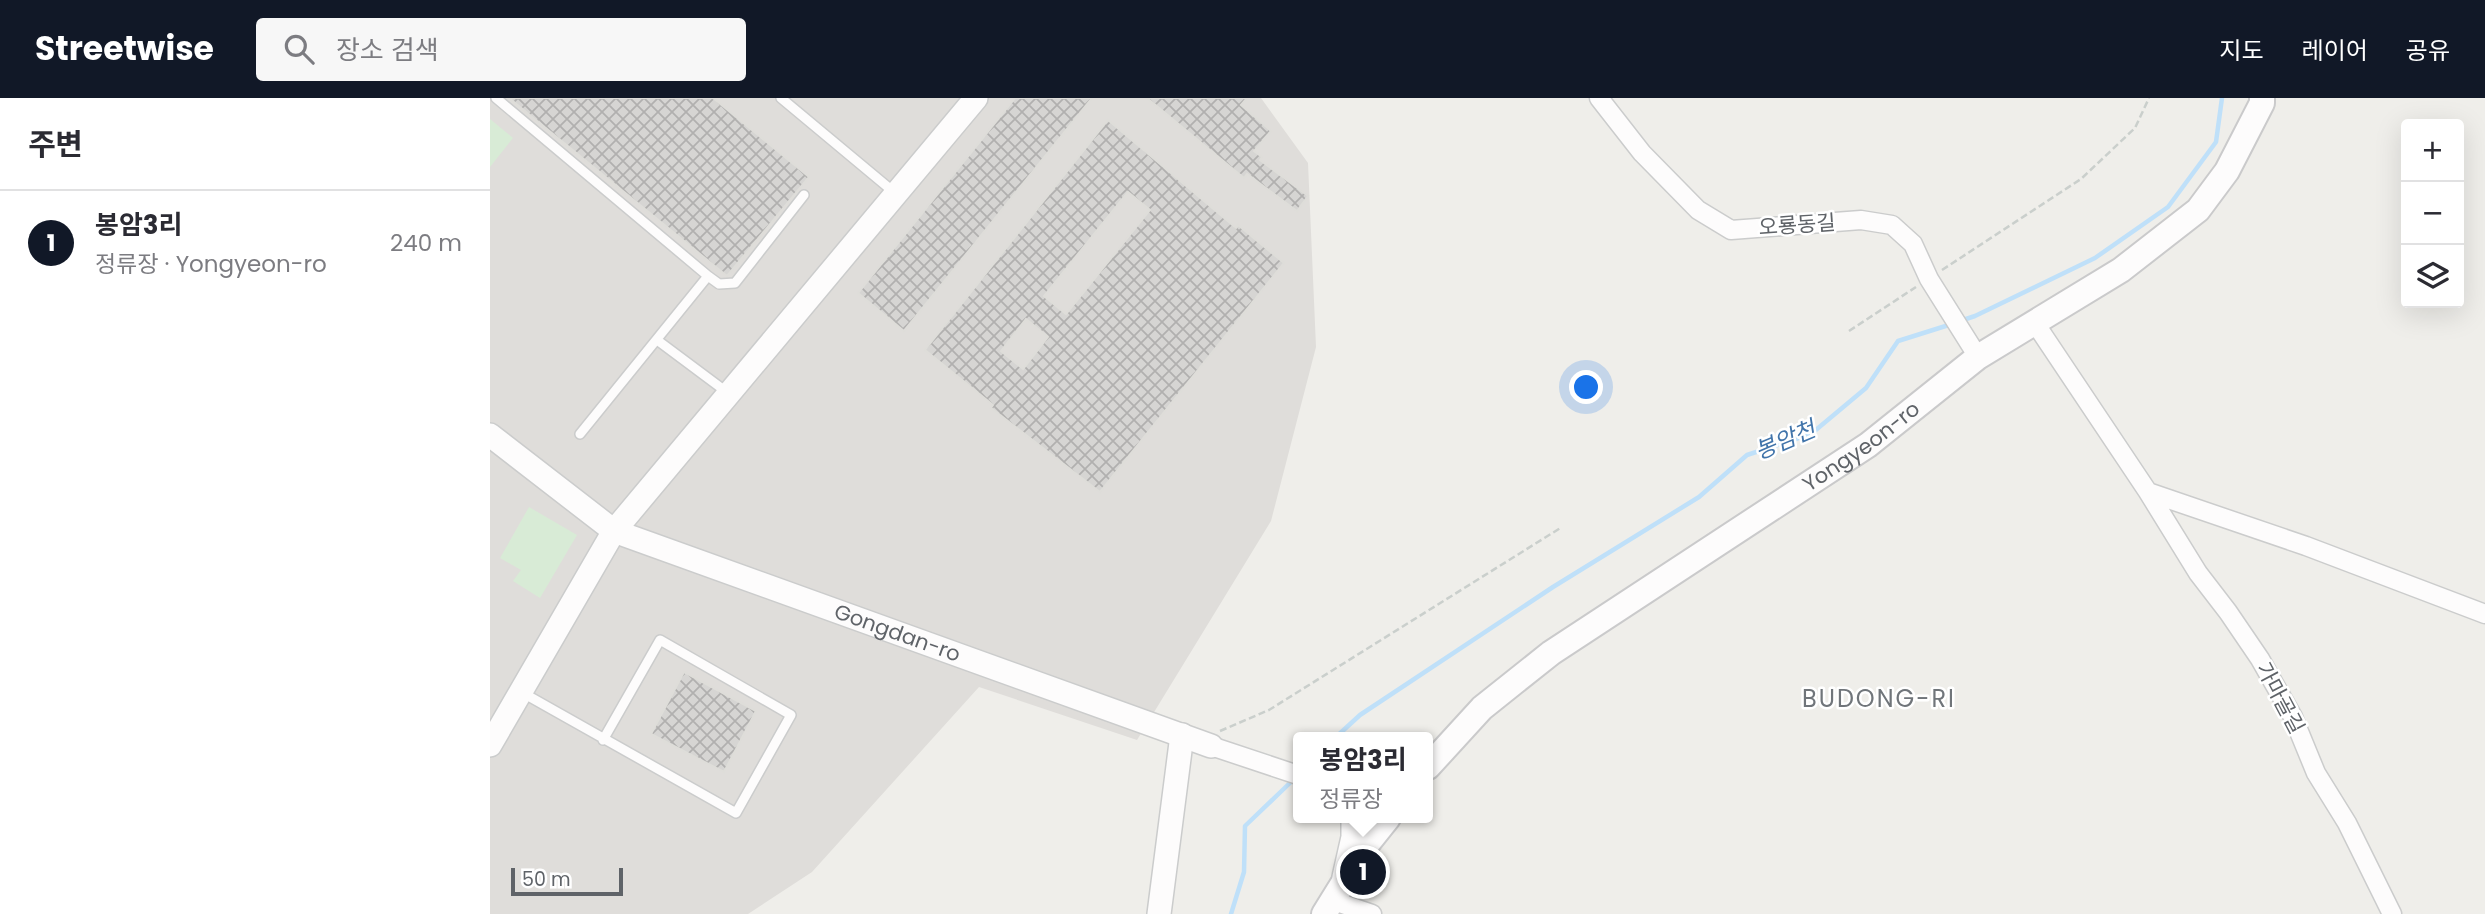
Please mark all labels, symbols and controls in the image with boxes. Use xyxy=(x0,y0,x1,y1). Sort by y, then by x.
search box xyxy=(256,18,746,81)
text: Streetwise xyxy=(35,25,214,72)
icon: search xyxy=(280,30,318,68)
text: 장소 검색 xyxy=(336,32,439,68)
text: 지도 xyxy=(2219,34,2264,67)
text: 레이어 xyxy=(2302,34,2368,67)
text: 공유 xyxy=(2406,34,2450,67)
map controls xyxy=(2401,119,2464,308)
button: + xyxy=(2401,119,2464,182)
text: 주변 xyxy=(28,123,83,166)
button: − xyxy=(2401,182,2464,245)
text: 봉암3리 xyxy=(95,207,183,243)
street label: 오룡동길 xyxy=(1757,207,1837,242)
text: 1 xyxy=(47,227,55,259)
text: 240 m xyxy=(390,227,462,259)
button: layers xyxy=(2401,245,2464,308)
text: 정류장 · Yongyeon-ro xyxy=(95,248,327,280)
your location xyxy=(1569,370,1603,404)
street label: Yongyeon-ro xyxy=(1797,394,1926,498)
water label: 봉암천 xyxy=(1750,412,1823,467)
street label: Gongdan-ro xyxy=(830,597,965,669)
street label: 가마골길 xyxy=(2249,657,2311,739)
district label: BUDONG-RI xyxy=(1802,682,1956,715)
popup xyxy=(1293,732,1433,823)
text: 봉암3리 xyxy=(1319,742,1407,778)
text: 정류장 xyxy=(1319,783,1383,815)
pin: 1 xyxy=(1340,846,1386,898)
scale bar xyxy=(511,865,623,897)
text: 50 m xyxy=(522,866,571,893)

